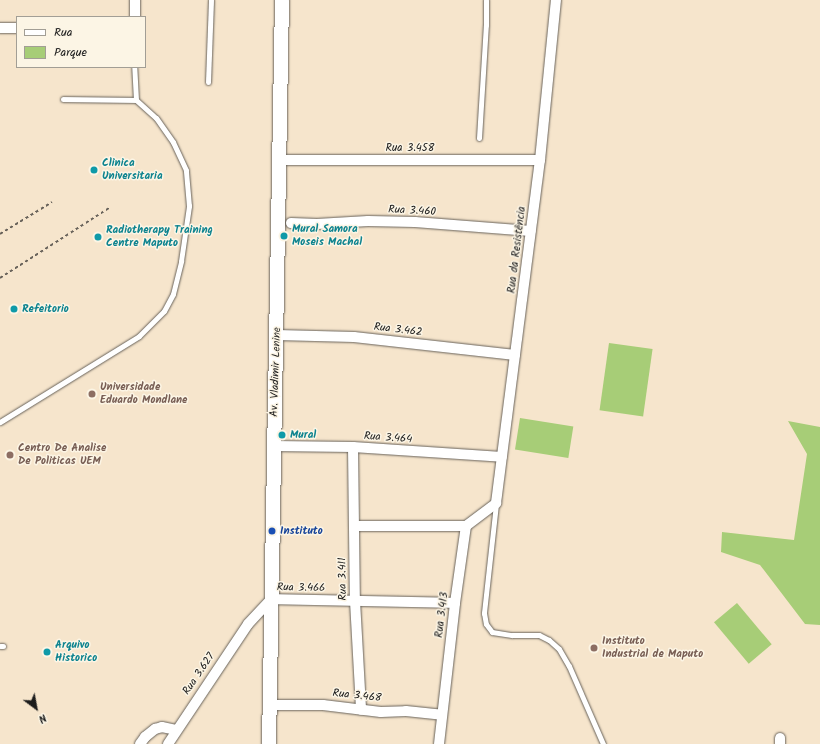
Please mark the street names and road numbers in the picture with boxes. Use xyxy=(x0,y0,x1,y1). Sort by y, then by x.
street label: Rua 3.458 xyxy=(386,141,434,155)
street label: Rua 3.460 xyxy=(388,203,436,219)
street label: Rua da Resistência xyxy=(505,206,529,294)
street label: Rua 3.462 xyxy=(373,320,423,340)
street label: Av. Vladimir Lenine xyxy=(268,327,284,417)
street label: Rua 3.464 xyxy=(363,430,413,446)
street label: Rua 3.411 xyxy=(336,557,350,601)
street label: Rua 3.466 xyxy=(277,581,325,595)
street label: Rua 3.413 xyxy=(433,591,451,639)
street label: Rua 3.627 xyxy=(180,651,218,697)
street label: Rua 3.468 xyxy=(332,687,382,705)

